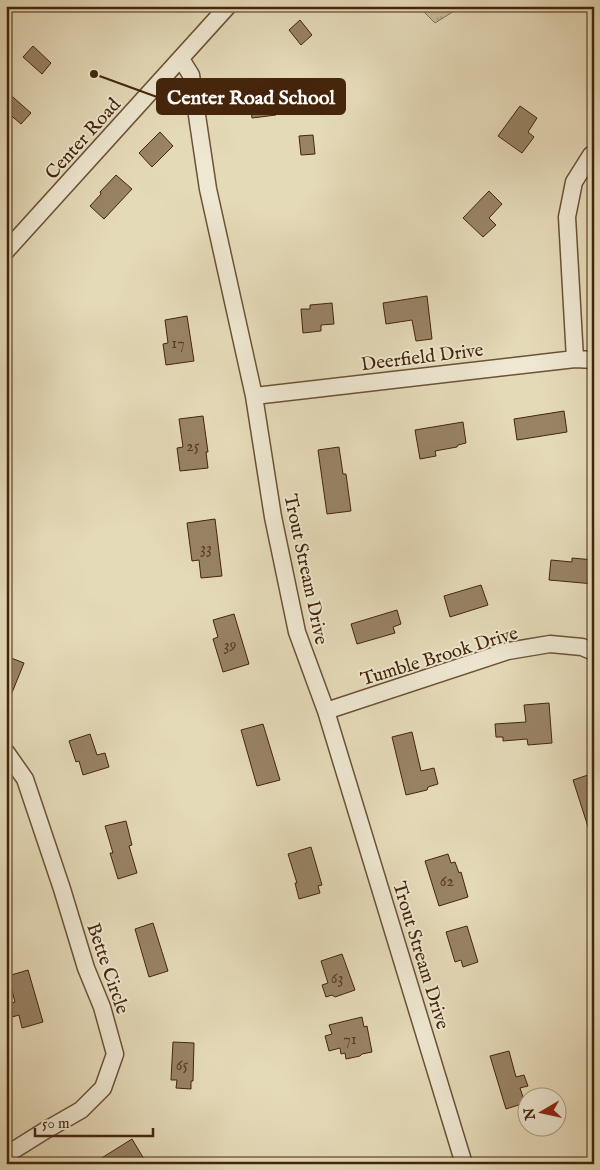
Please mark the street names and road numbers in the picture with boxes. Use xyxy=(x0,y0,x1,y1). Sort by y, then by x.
street label: Center Road xyxy=(41,93,127,185)
street label: Deerfield Drive xyxy=(360,339,485,377)
street label: Trout Stream Drive xyxy=(277,492,333,647)
street label: Tumble Brook Drive xyxy=(358,621,521,692)
street label: Trout Stream Drive xyxy=(386,879,454,1033)
street label: Bette Circle xyxy=(80,920,134,1018)

